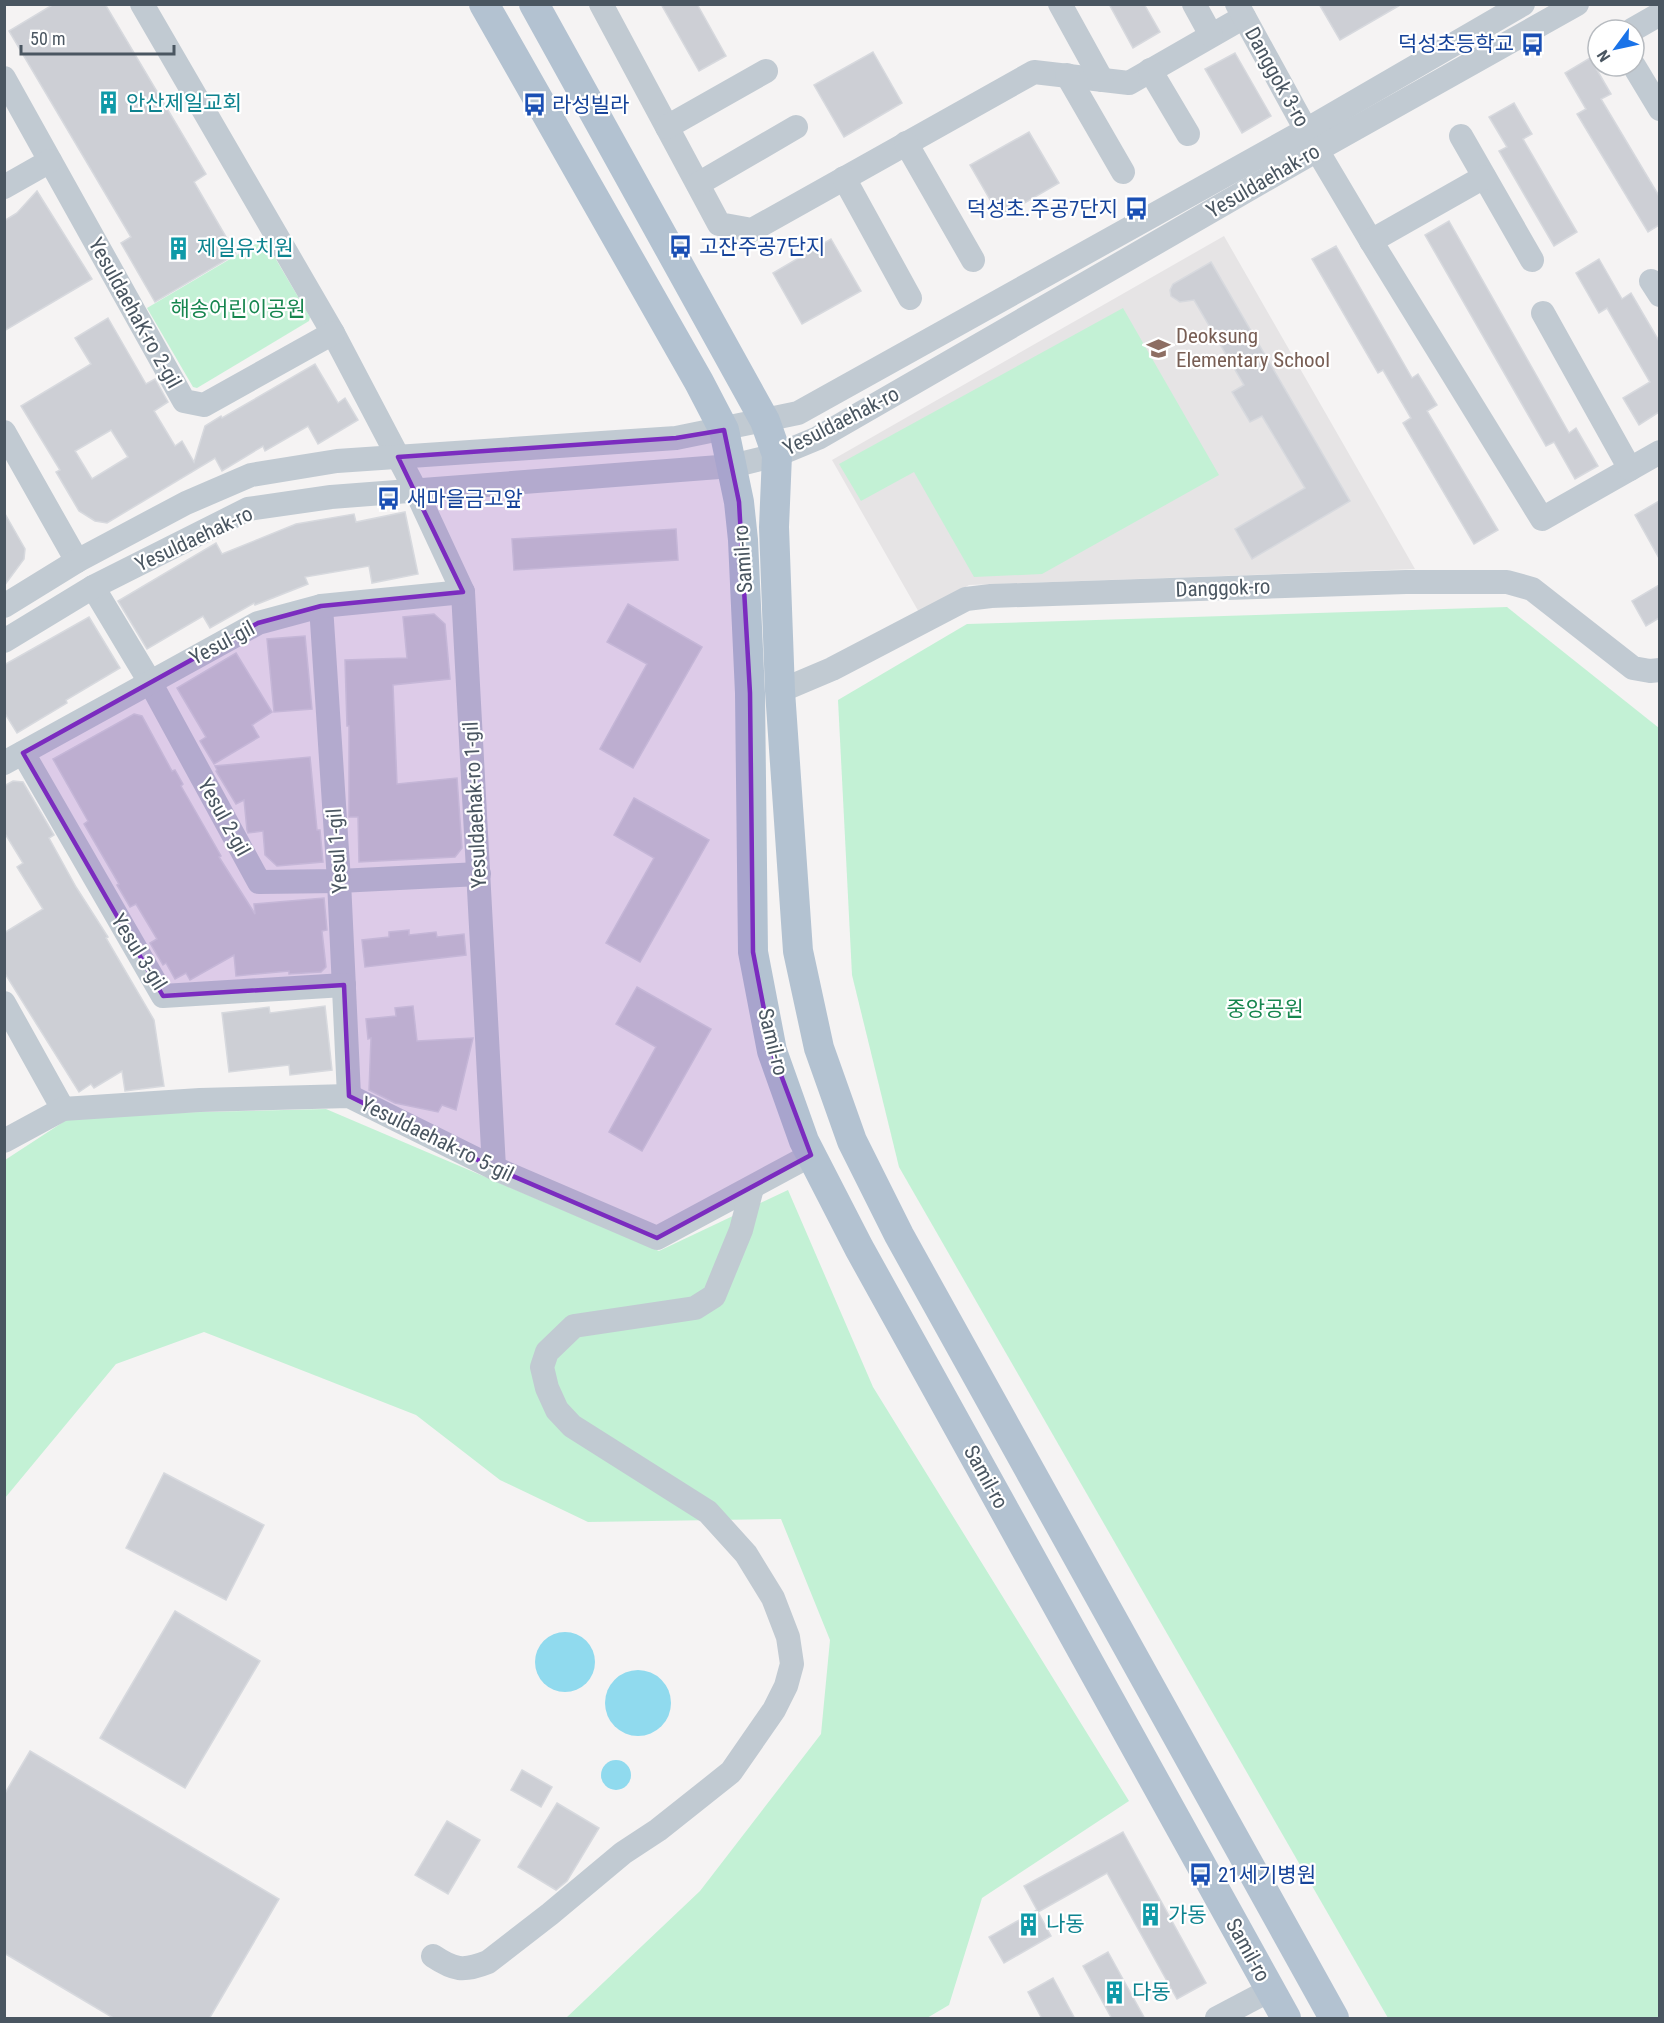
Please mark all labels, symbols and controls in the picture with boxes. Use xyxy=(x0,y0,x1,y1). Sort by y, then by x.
scale bar xyxy=(21,18,174,56)
north arrow xyxy=(1586,18,1646,78)
street label: Danggok 3-ro xyxy=(1240,23,1314,131)
text: 50 m xyxy=(30,28,65,49)
bus stop icon: 덕성초등학교 xyxy=(1519,31,1545,57)
place label: 덕성초등학교 xyxy=(1398,32,1514,56)
text: N xyxy=(1593,47,1614,65)
building icon: 안산제일교회 xyxy=(95,90,121,116)
place label: 안산제일교회 xyxy=(126,91,242,115)
bus stop icon: 라성빌라 xyxy=(521,92,547,118)
place label: 라성빌라 xyxy=(552,93,629,117)
street label: Yesuldaehak-ro xyxy=(1202,139,1324,223)
bus stop icon: 덕성초.주공7단지 xyxy=(1123,196,1149,222)
place label: 덕성초.주공7단지 xyxy=(967,197,1118,221)
street label: YesuldaehaK-ro 2-gil xyxy=(84,234,186,392)
bus stop icon: 고잔주공7단지 xyxy=(668,234,694,260)
building icon: 제일유치원 xyxy=(166,235,192,261)
place label: 고잔주공7단지 xyxy=(699,235,825,259)
place label: 제일유치원 xyxy=(197,236,294,260)
park label: 해송어린이공원 xyxy=(170,297,306,321)
place label: Deoksung Elementary School xyxy=(1176,324,1330,372)
school or university icon: Deoksung Elementary School xyxy=(1145,335,1171,361)
street label: Yesuldaehak-ro xyxy=(779,382,903,460)
bus stop icon: 새마을금고앞 xyxy=(376,486,402,512)
place label: 새마을금고앞 xyxy=(407,487,523,511)
street label: Yesuldaehak-ro xyxy=(132,501,256,577)
street label: Samil-ro xyxy=(729,524,757,594)
street label: Danggok-ro xyxy=(1175,574,1271,602)
street label: Yesul-gil xyxy=(185,616,259,670)
street label: Yesuldaehak-ro 1-gil xyxy=(459,721,491,889)
street label: Yesul 2-gil xyxy=(193,774,255,860)
street label: Yesul 1-gil xyxy=(322,808,352,894)
street label: Yesul 3-gil xyxy=(106,910,172,994)
park label: 중앙공원 xyxy=(1226,997,1304,1021)
street label: Samil-ro xyxy=(753,1006,793,1078)
street label: Yesuldaehak-ro 5-gil xyxy=(357,1092,517,1186)
street label: Samil-ro xyxy=(959,1441,1013,1513)
bus stop icon: 21세기병원 xyxy=(1187,1862,1213,1888)
place label: 21세기병원 xyxy=(1218,1863,1316,1887)
building icon: 가동 xyxy=(1137,1902,1163,1928)
place label: 가동 xyxy=(1168,1903,1207,1927)
building icon: 나동 xyxy=(1015,1911,1041,1937)
place label: 나동 xyxy=(1046,1912,1085,1936)
street label: Samil-ro xyxy=(1221,1914,1275,1986)
building icon: 다동 xyxy=(1101,1979,1127,2005)
place label: 다동 xyxy=(1132,1980,1171,2004)

